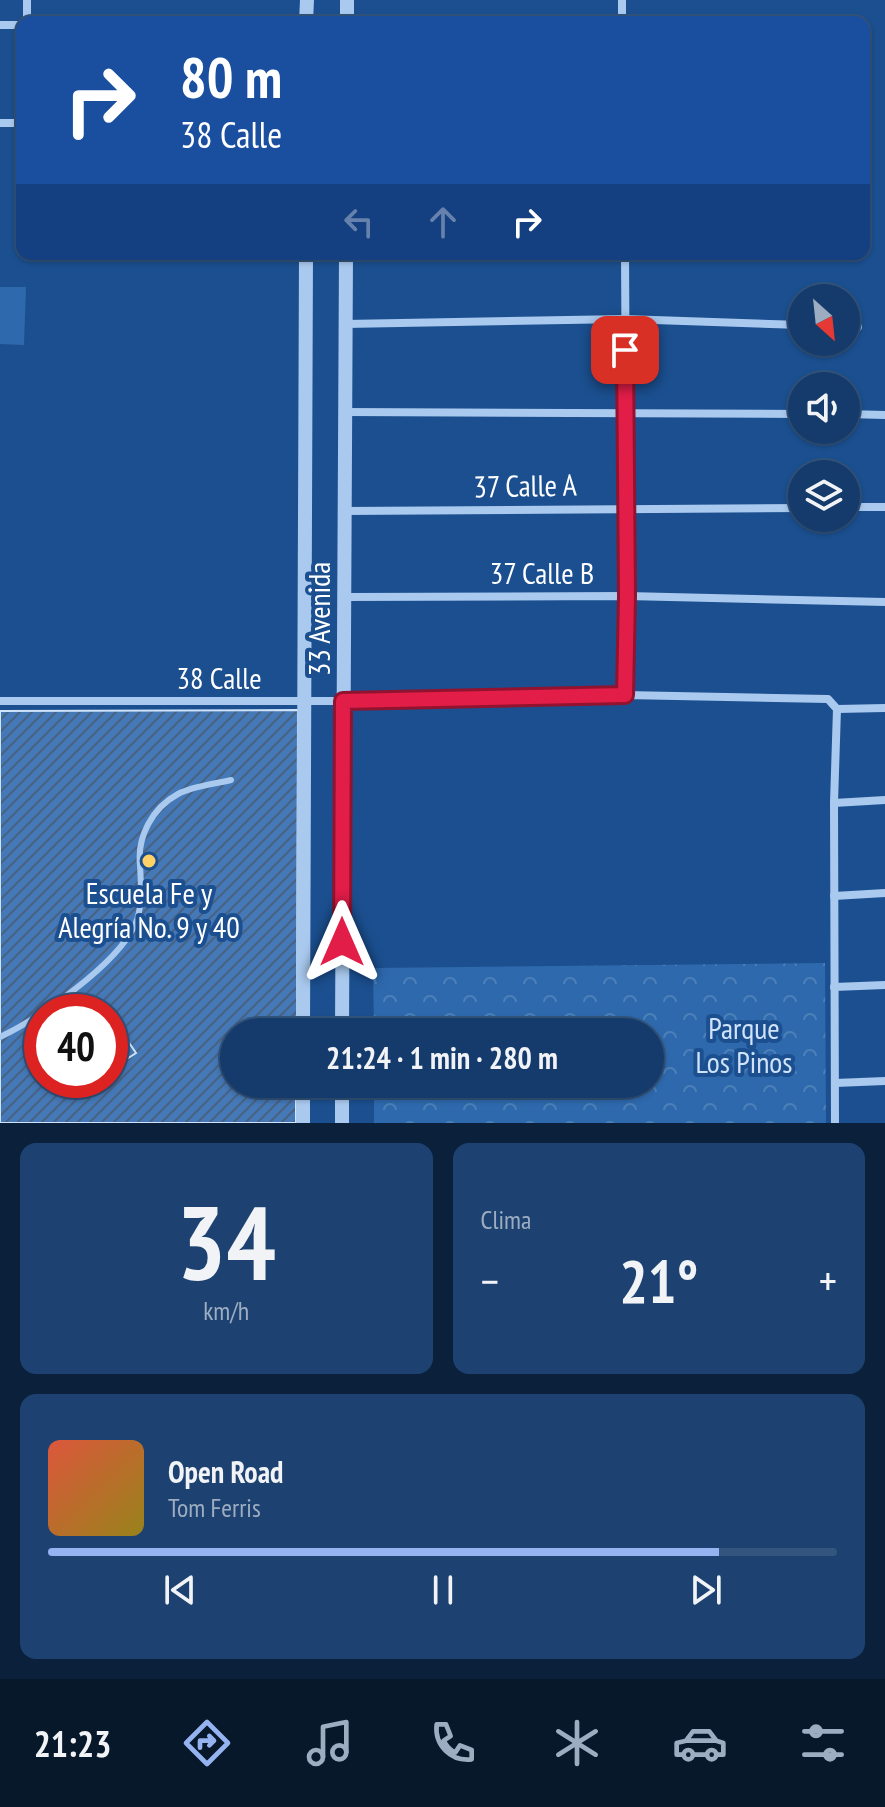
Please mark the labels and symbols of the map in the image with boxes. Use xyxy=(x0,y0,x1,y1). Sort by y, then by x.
north arrow xyxy=(788,284,860,356)
pin xyxy=(591,316,659,384)
street label: 37 Calle A xyxy=(473,465,578,505)
street label: 37 Calle B xyxy=(490,553,594,592)
street label: 33 Avenida xyxy=(299,562,338,676)
street label: 38 Calle xyxy=(176,658,262,697)
marker: Escuela Fe y Alegría No. 9 y 40 xyxy=(140,852,158,870)
place label: Escuela Fe y Alegría No. 9 y 40 xyxy=(58,873,240,946)
position arrow xyxy=(300,900,384,984)
speed limit sign: 40 xyxy=(24,994,128,1098)
park label: Parque Los Pinos xyxy=(696,1008,792,1081)

